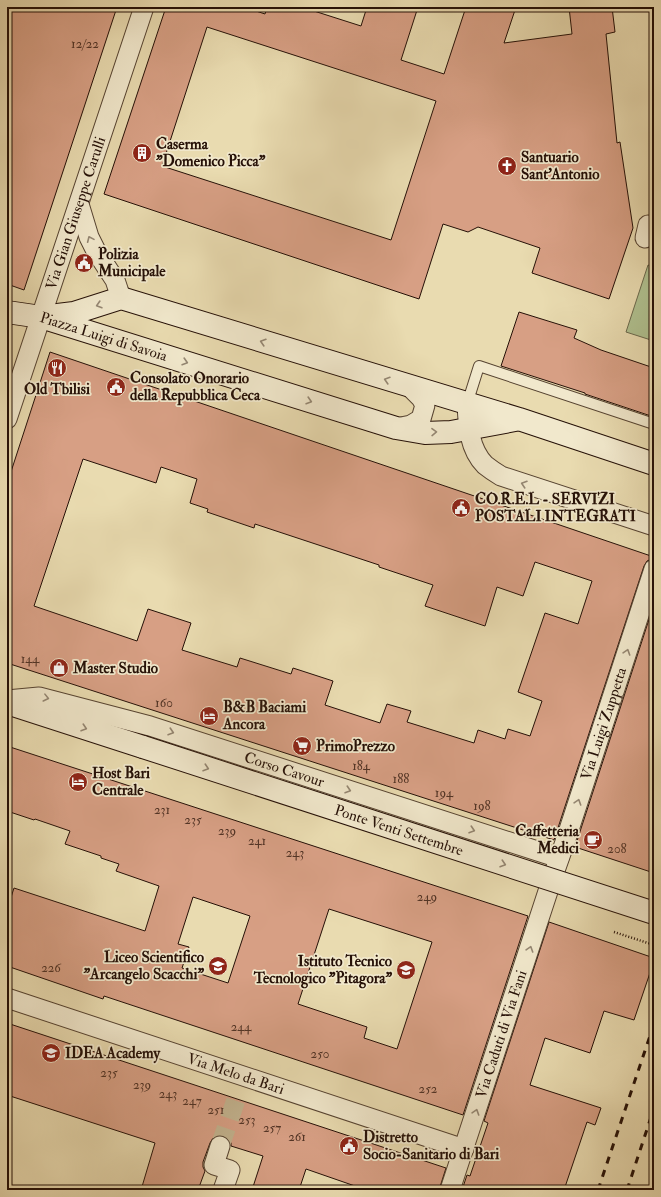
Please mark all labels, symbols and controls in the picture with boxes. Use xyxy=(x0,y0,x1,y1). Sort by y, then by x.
house number: 12/22 xyxy=(71,36,99,52)
street label: Via Gian Giuseppe Carulli xyxy=(42,134,110,292)
place label: Caserma "Domenico Picca" xyxy=(156,135,266,171)
building icon: Caserma "Domenico Picca" xyxy=(131,142,153,164)
place label: Santuario Sant'Antonio xyxy=(521,148,600,184)
church icon: Santuario Sant'Antonio xyxy=(496,155,518,177)
one-way arrow xyxy=(87,236,95,243)
place label: Polizia Municipale xyxy=(97,245,166,282)
public building icon: Polizia Municipale xyxy=(73,252,95,274)
one-way arrow xyxy=(95,300,102,309)
street label: Piazza Luigi di Savoia xyxy=(37,308,170,366)
one-way arrow xyxy=(260,338,267,347)
restaurant icon: Old Tbilisi xyxy=(46,357,68,379)
one-way arrow xyxy=(181,357,188,366)
place label: Consolato Onorario della Repubblica Ceca xyxy=(130,369,261,406)
public building icon: Consolato Onorario della Repubblica Ceca xyxy=(105,376,127,398)
one-way arrow xyxy=(384,376,391,385)
place label: Old Tbilisi xyxy=(24,380,90,399)
one-way arrow xyxy=(305,396,312,405)
one-way arrow xyxy=(431,428,437,437)
one-way arrow xyxy=(520,480,527,488)
place label: CO.R.E.L - SERVIZI POSTALI INTEGRATI xyxy=(475,490,636,526)
public building icon: CO.R.E.L - SERVIZI POSTALI INTEGRATI xyxy=(450,497,472,519)
one-way arrow xyxy=(622,649,631,656)
house number: 144 xyxy=(21,651,40,667)
shop icon: Master Studio xyxy=(48,657,70,679)
place label: Master Studio xyxy=(72,659,159,678)
street label: Via Luigi Zuppetta xyxy=(577,664,632,783)
one-way arrow xyxy=(42,694,49,702)
house number: 160 xyxy=(155,695,173,711)
place label: B&B Baciami Ancora xyxy=(222,698,306,734)
hotel icon: B&B Baciami Ancora xyxy=(198,705,220,727)
one-way arrow xyxy=(80,723,87,732)
one-way arrow xyxy=(167,728,174,736)
supermarket icon: PrimoPrezzo xyxy=(291,735,313,757)
place label: PrimoPrezzo xyxy=(316,737,396,756)
street label: Corso Cavour xyxy=(242,748,327,792)
house number: 184 xyxy=(352,758,371,774)
one-way arrow xyxy=(203,763,210,772)
place label: Host Bari Centrale xyxy=(92,764,150,800)
hotel icon: Host Bari Centrale xyxy=(67,771,89,793)
house number: 188 xyxy=(393,771,409,787)
one-way arrow xyxy=(344,785,351,794)
house number: 194 xyxy=(435,785,454,801)
house number: 198 xyxy=(473,798,491,814)
one-way arrow xyxy=(573,799,582,806)
street label: Ponte Venti Settembre xyxy=(332,801,465,860)
house number: 231 xyxy=(154,802,170,818)
house number: 235 xyxy=(184,812,202,828)
place label: Caffetteria Medici xyxy=(515,822,580,858)
house number: 239 xyxy=(218,823,236,839)
one-way arrow xyxy=(468,825,475,834)
cafe icon: Caffetteria Medici xyxy=(582,829,604,851)
house number: 241 xyxy=(248,833,266,849)
house number: 208 xyxy=(607,841,627,857)
house number: 243 xyxy=(286,845,304,861)
one-way arrow xyxy=(500,859,507,868)
house number: 249 xyxy=(417,889,437,905)
one-way arrow xyxy=(525,946,534,953)
place label: Liceo Scientifico "Arcangelo Scacchi" xyxy=(84,948,205,985)
place label: Istituto Tecnico Tecnologico "Pitagora" xyxy=(253,952,393,989)
school or university icon: Liceo Scientifico "Arcangelo Scacchi" xyxy=(207,955,229,977)
school or university icon: Istituto Tecnico Tecnologico "Pitagora" xyxy=(395,959,417,981)
house number: 226 xyxy=(41,960,62,976)
street label: Via Caduti di Via Fani xyxy=(472,968,531,1101)
house number: 244 xyxy=(231,1019,252,1035)
school or university icon: IDEA Academy xyxy=(40,1042,62,1064)
place label: IDEA Academy xyxy=(65,1044,161,1064)
house number: 250 xyxy=(311,1046,329,1062)
street label: Via Melo da Bari xyxy=(185,1049,287,1099)
house number: 235 xyxy=(100,1065,118,1081)
house number: 239 xyxy=(133,1077,151,1093)
house number: 252 xyxy=(419,1081,438,1097)
house number: 243 xyxy=(159,1086,177,1102)
house number: 247 xyxy=(182,1093,202,1109)
house number: 251 xyxy=(208,1102,225,1118)
one-way arrow xyxy=(471,1109,480,1116)
house number: 253 xyxy=(238,1112,256,1128)
house number: 257 xyxy=(263,1120,281,1136)
place label: Distretto Socio-Sanitario di Bari xyxy=(363,1128,499,1164)
house number: 261 xyxy=(288,1129,306,1145)
public building icon: Distretto Socio-Sanitario di Bari xyxy=(338,1135,360,1157)

